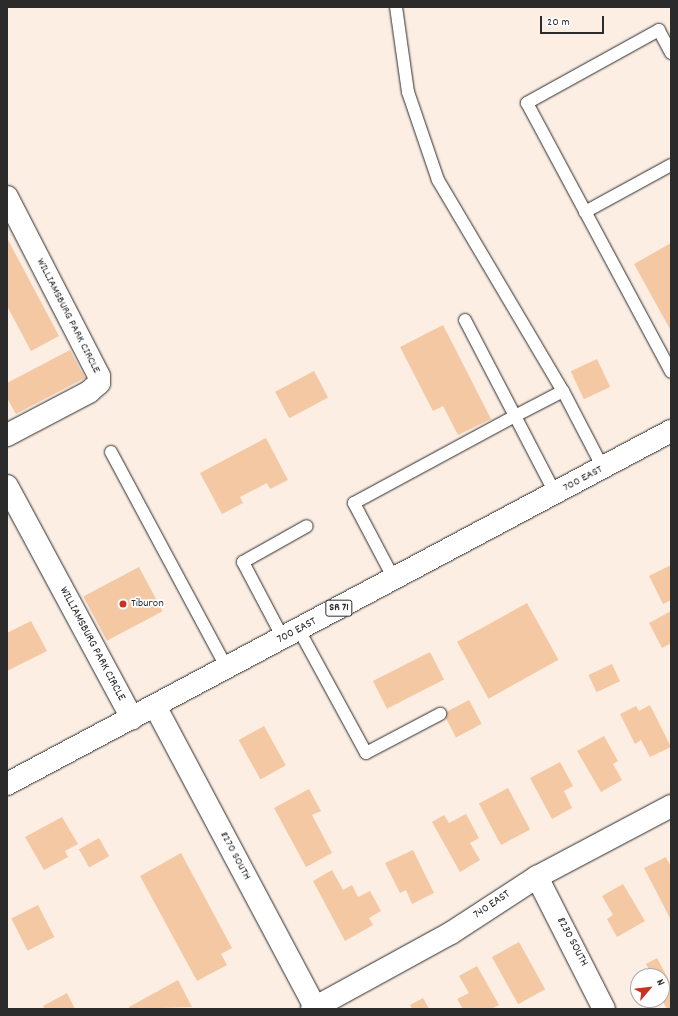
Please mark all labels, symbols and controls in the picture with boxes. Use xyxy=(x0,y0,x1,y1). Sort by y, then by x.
scale bar xyxy=(542,8,606,34)
text: 20 m xyxy=(547,14,570,31)
street label: WILLIAMSBURG PARK CIRCLE xyxy=(33,256,103,376)
street label: 700 EAST xyxy=(561,463,605,495)
street label: WILLIAMSBURG PARK CIRCLE xyxy=(56,585,128,703)
place label: Tiburon xyxy=(131,597,164,611)
marker: Tiburon xyxy=(118,599,128,609)
road number: SR 71 xyxy=(325,599,353,617)
street label: 700 EAST xyxy=(275,615,319,647)
street label: 8270 SOUTH xyxy=(216,829,254,883)
street label: 740 EAST xyxy=(471,888,513,922)
street label: 8230 SOUTH xyxy=(553,915,591,969)
north arrow xyxy=(630,968,670,1008)
text: N xyxy=(651,977,668,989)

